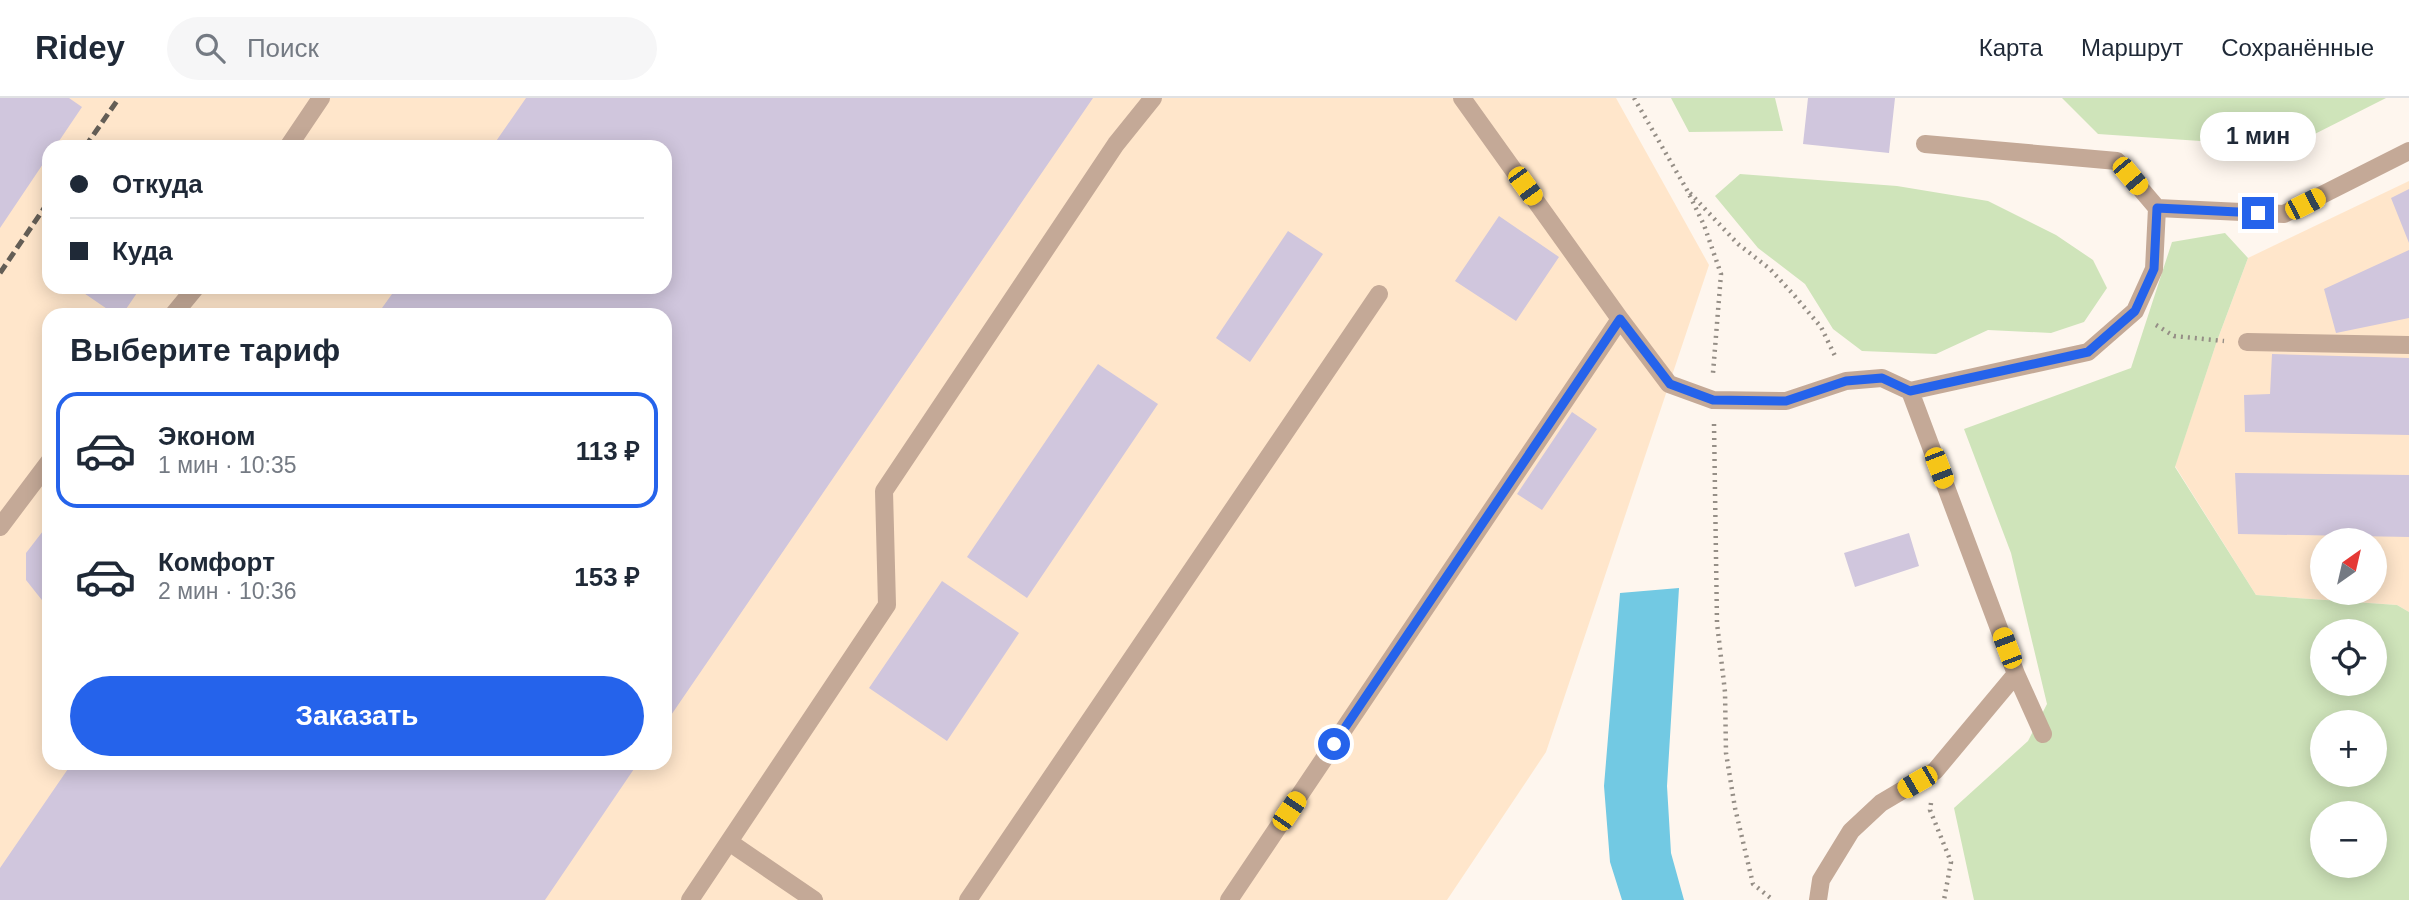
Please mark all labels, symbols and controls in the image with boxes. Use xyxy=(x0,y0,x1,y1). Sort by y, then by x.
search box xyxy=(167,17,657,80)
text: Ridey xyxy=(35,29,125,66)
icon: search xyxy=(191,29,229,67)
text: Поиск xyxy=(247,33,319,63)
text: Карта xyxy=(1979,34,2043,61)
text: Маршрут xyxy=(2081,34,2183,61)
text: Сохранённые xyxy=(2221,34,2374,61)
callout: 1 мин xyxy=(2200,111,2316,160)
text: 1 мин xyxy=(2226,123,2290,149)
car xyxy=(2109,153,2152,199)
car xyxy=(1505,163,1546,209)
text: Откуда xyxy=(112,169,203,199)
car xyxy=(2282,185,2329,223)
route end xyxy=(2242,197,2274,229)
text: Куда xyxy=(112,236,173,266)
text: Выберите тариф xyxy=(70,332,340,368)
icon: car xyxy=(74,419,137,482)
text: Эконом xyxy=(158,421,256,451)
text: 113 ₽ xyxy=(576,436,640,466)
car xyxy=(1922,445,1957,491)
text: 1 мин · 10:35 xyxy=(158,452,297,478)
north arrow xyxy=(2310,528,2387,606)
map controls xyxy=(2310,528,2387,878)
icon: car xyxy=(74,545,137,608)
text: Комфорт xyxy=(158,547,275,577)
text: 153 ₽ xyxy=(574,562,640,592)
text: 2 мин · 10:36 xyxy=(158,578,297,604)
button: locate xyxy=(2310,619,2387,696)
car xyxy=(1990,625,2025,671)
button: Заказать xyxy=(70,676,644,756)
button: + xyxy=(2310,710,2387,787)
route start xyxy=(1318,728,1350,760)
car xyxy=(1894,762,1941,802)
car xyxy=(1269,788,1310,834)
button: − xyxy=(2310,801,2387,878)

